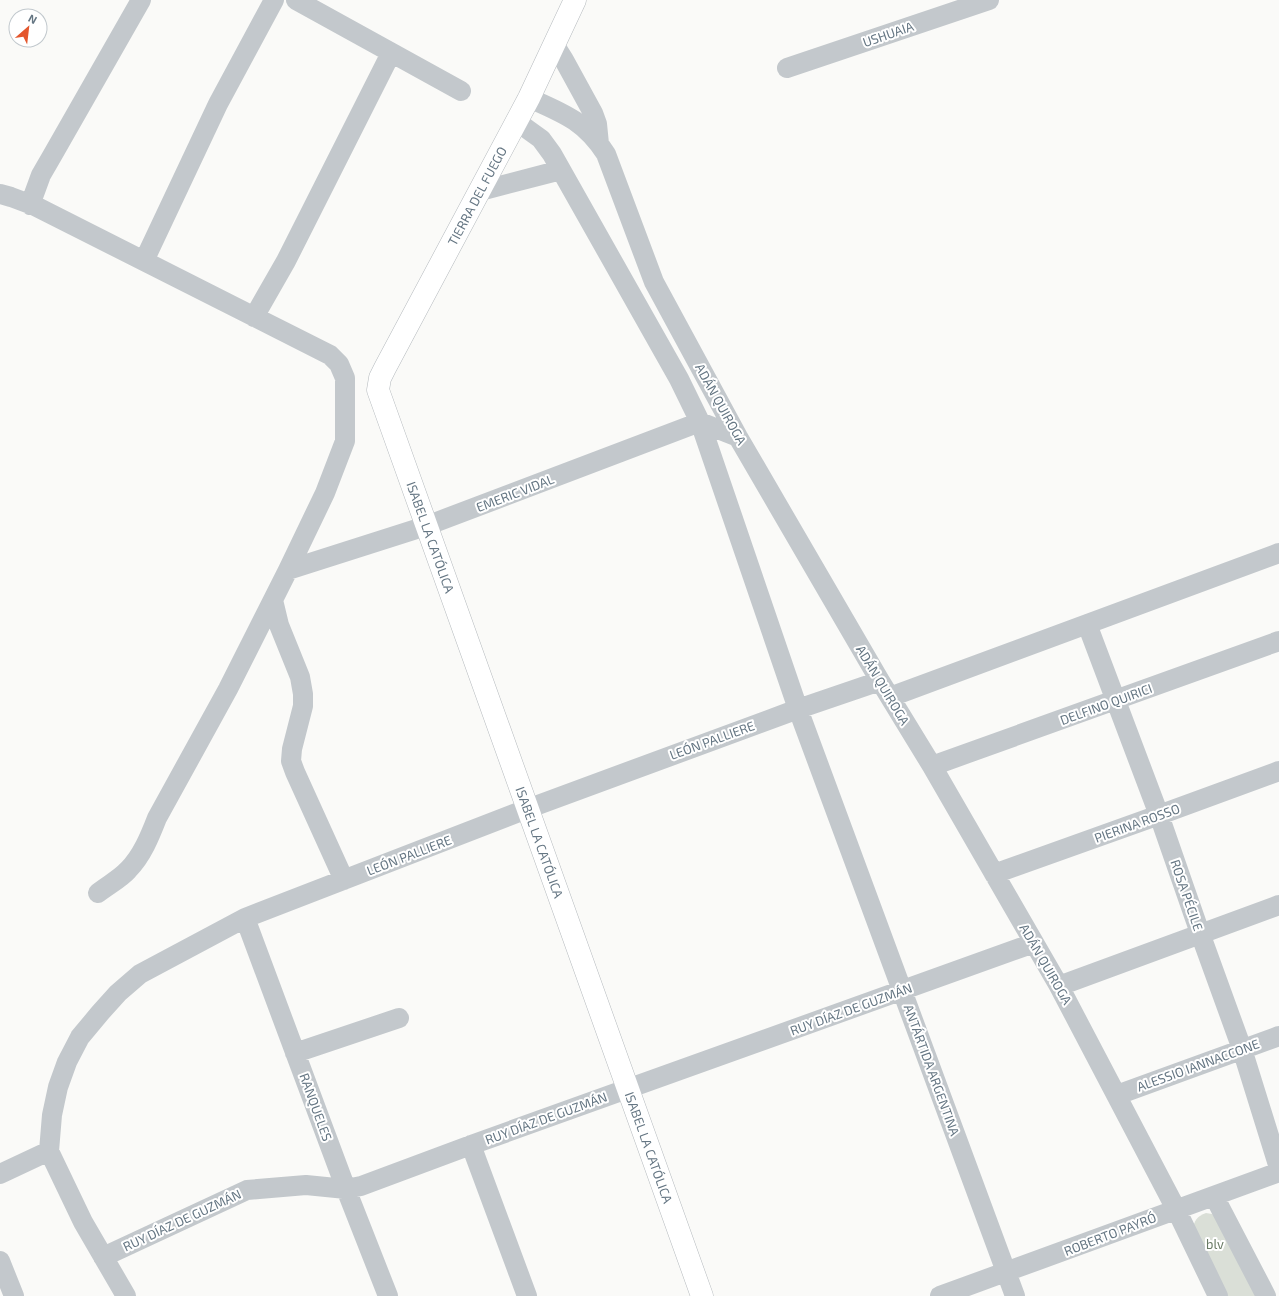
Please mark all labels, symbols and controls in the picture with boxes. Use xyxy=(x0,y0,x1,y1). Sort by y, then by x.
north arrow xyxy=(8,8,48,48)
text: N xyxy=(26,11,40,26)
street label: USHUAIA xyxy=(860,18,916,50)
street label: TIERRA DEL FUEGO xyxy=(444,144,510,248)
street label: ADÁN QUIROGA xyxy=(692,360,751,447)
street label: EMERIC VIDAL xyxy=(474,471,556,515)
street label: ISABEL LA CATÓLICA xyxy=(403,479,458,595)
street label: ADÁN QUIROGA xyxy=(853,642,914,728)
street label: DELFINO QUIRICI xyxy=(1058,680,1154,728)
street label: LEÓN PALLIERE xyxy=(667,716,757,763)
street label: ISABEL LA CATÓLICA xyxy=(512,784,567,900)
street label: PIERINA ROSSO xyxy=(1092,800,1182,846)
street label: LEÓN PALLIERE xyxy=(364,831,454,878)
street label: ROSA PÉCILE xyxy=(1167,857,1208,933)
street label: ADÁN QUIROGA xyxy=(1016,920,1076,1007)
street label: RUY DÍAZ DE GUZMÁN xyxy=(787,979,914,1039)
street label: ANTÁRTIDA ARGENTINA xyxy=(901,1002,964,1138)
street label: ALESSIO IANNACCONE xyxy=(1135,1035,1261,1095)
street label: RANQUELES xyxy=(296,1071,336,1143)
street label: RUY DÍAZ DE GUZMÁN xyxy=(482,1088,609,1148)
street label: ISABEL LA CATÓLICA xyxy=(622,1090,676,1205)
street label: RUY DÍAZ DE GUZMÁN xyxy=(120,1185,244,1254)
street label: ROBERTO PAYRÓ xyxy=(1061,1208,1158,1259)
park label: blv xyxy=(1206,1236,1224,1252)

